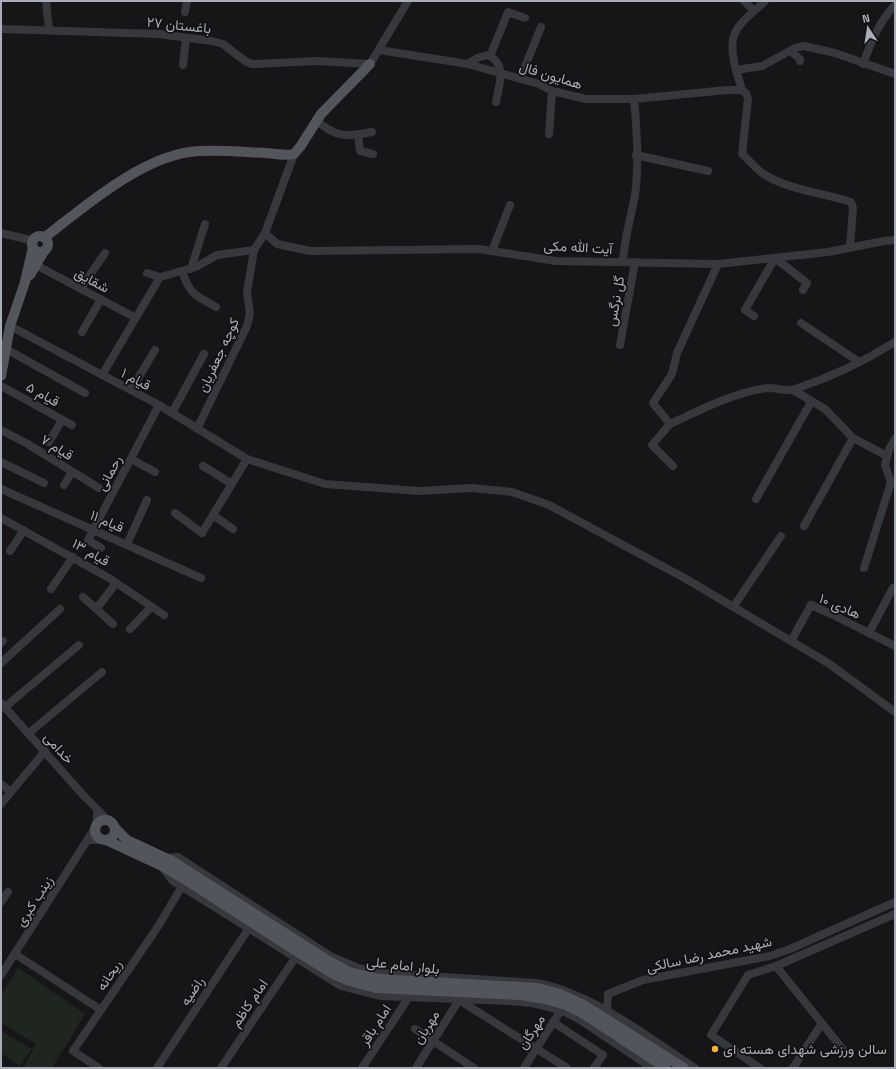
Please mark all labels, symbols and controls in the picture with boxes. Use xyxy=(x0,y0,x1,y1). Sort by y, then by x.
north arrow xyxy=(848,8,888,48)
text: N xyxy=(861,11,871,26)
street label: باغستان ۲۷ xyxy=(146,13,212,37)
street label: همایون فال xyxy=(517,57,585,94)
street label: آیت الله مکی xyxy=(543,236,615,258)
street label: شقایق xyxy=(72,263,112,297)
street label: گل نرگس xyxy=(602,274,628,328)
street label: کوچه جعفریان xyxy=(193,315,244,395)
street label: قیام ۱ xyxy=(118,364,154,394)
street label: قیام ۵ xyxy=(23,378,63,410)
street label: قیام ۷ xyxy=(37,430,77,464)
street label: رحمانی xyxy=(92,452,126,494)
street label: قیام ۱۱ xyxy=(87,506,127,536)
street label: قیام ۱۳ xyxy=(69,534,113,570)
street label: هادی ۱۰ xyxy=(816,589,864,623)
street label: خدامی xyxy=(40,728,78,768)
street label: زینب کبری xyxy=(11,872,57,930)
street label: شهید محمد رضا سالکی xyxy=(645,932,773,976)
street label: بلوار امام علی xyxy=(365,952,441,978)
street label: ریحانه xyxy=(92,956,126,994)
street label: راضیه xyxy=(176,973,208,1009)
street label: امام کاظم xyxy=(226,976,272,1030)
street label: امام باقر xyxy=(354,1001,395,1050)
street label: مهربان xyxy=(409,1007,443,1047)
street label: مهرگان xyxy=(513,1011,549,1053)
place label: سالن ورزشی شهدای هسته ای xyxy=(723,1040,887,1058)
marker: سالن ورزشی شهدای هسته ای xyxy=(710,1044,720,1054)

